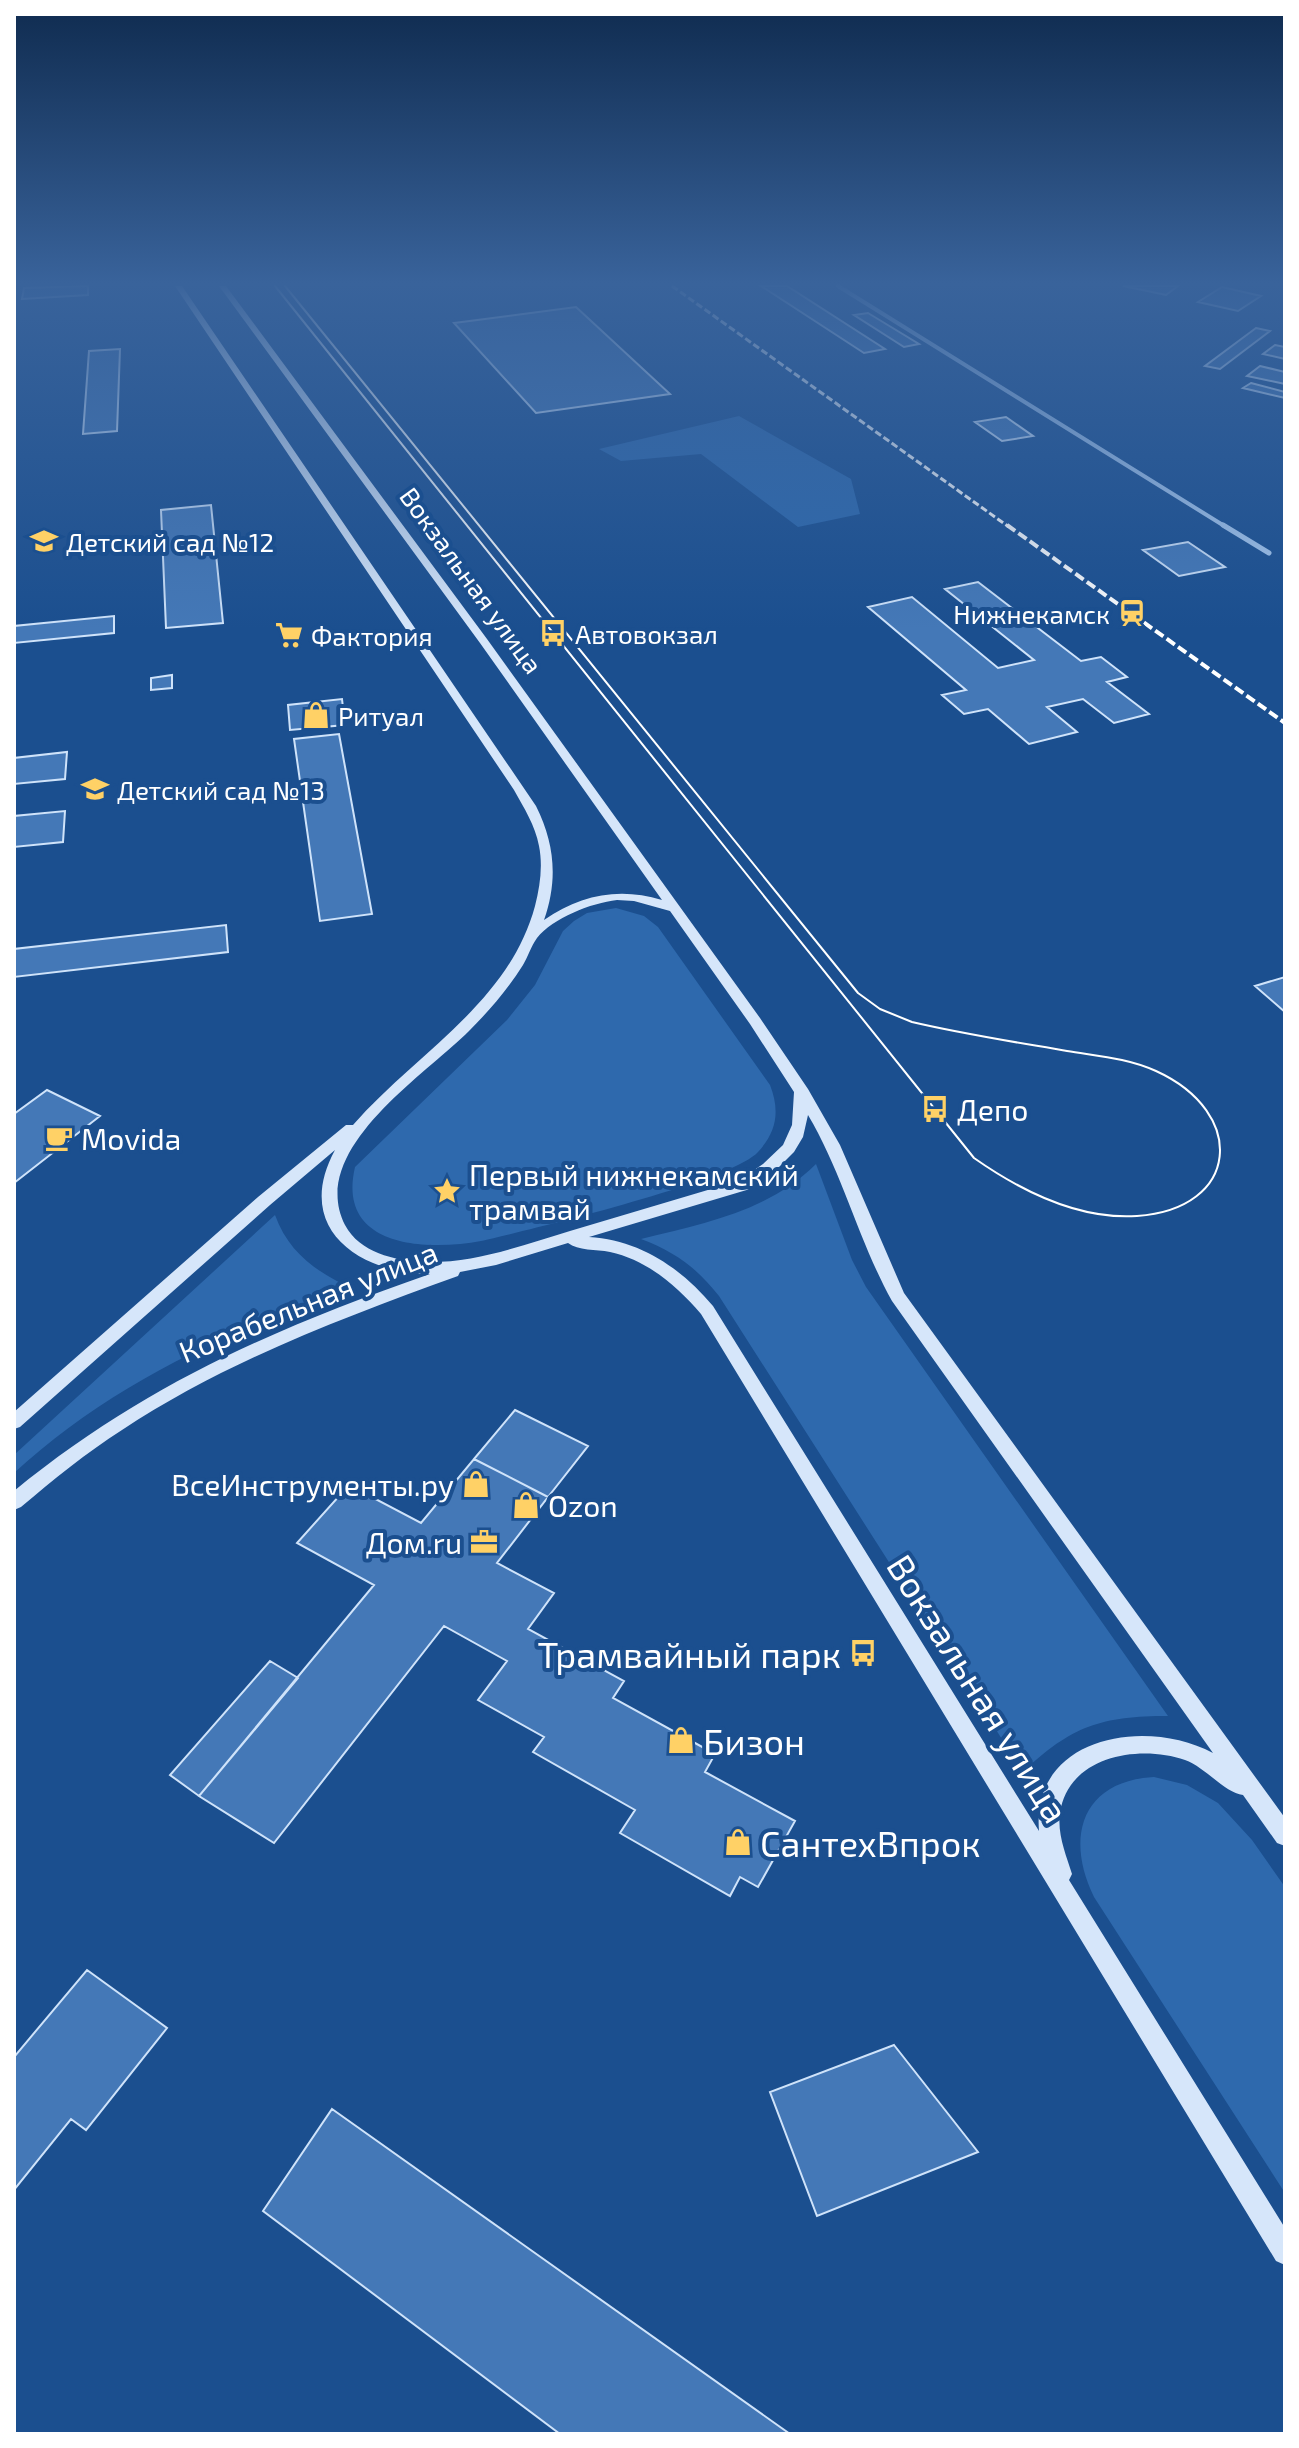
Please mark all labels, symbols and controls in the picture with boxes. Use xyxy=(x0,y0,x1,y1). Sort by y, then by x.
street label: Вокзальная улица xyxy=(393,481,550,680)
school or university icon: Детский сад №12 xyxy=(29,526,59,556)
place label: Детский сад №12 xyxy=(66,526,274,557)
place label: Нижнекамск xyxy=(953,598,1110,629)
station icon: Нижнекамск xyxy=(1117,598,1147,628)
bus stop icon: Автовокзал xyxy=(538,618,568,648)
place label: Автовокзал xyxy=(575,618,718,649)
supermarket icon: Фактория xyxy=(274,620,304,650)
place label: Фактория xyxy=(311,620,433,651)
shop icon: Ритуал xyxy=(301,700,331,730)
place label: Ритуал xyxy=(338,700,424,732)
school or university icon: Детский сад №13 xyxy=(80,774,110,804)
place label: Детский сад №13 xyxy=(117,774,325,805)
place label: Депо xyxy=(957,1091,1028,1127)
bus stop icon: Депо xyxy=(920,1094,950,1124)
place label: Movida xyxy=(81,1120,181,1156)
cafe icon: Movida xyxy=(44,1123,74,1153)
place label: Первый нижнекамский трамвай xyxy=(469,1156,799,1226)
place icon: Первый нижнекамский трамвай xyxy=(432,1176,462,1206)
street label: Корабельная улица xyxy=(174,1233,443,1370)
place label: ВсеИнструменты.ру xyxy=(171,1466,454,1503)
shop icon: ВсеИнструменты.ру xyxy=(461,1469,491,1499)
place label: Ozon xyxy=(548,1487,618,1523)
shop icon: Ozon xyxy=(511,1490,541,1520)
place label: Дом.ru xyxy=(366,1524,462,1560)
office icon: Дом.ru xyxy=(469,1527,499,1557)
street label: Вокзальная улица xyxy=(878,1546,1079,1830)
place label: Трамвайный парк xyxy=(538,1632,841,1675)
bus stop icon: Трамвайный парк xyxy=(848,1638,878,1668)
place label: Бизон xyxy=(703,1719,805,1762)
shop icon: Бизон xyxy=(666,1725,696,1755)
place label: СантехВпрок xyxy=(760,1821,981,1864)
shop icon: СантехВпрок xyxy=(723,1827,753,1857)

